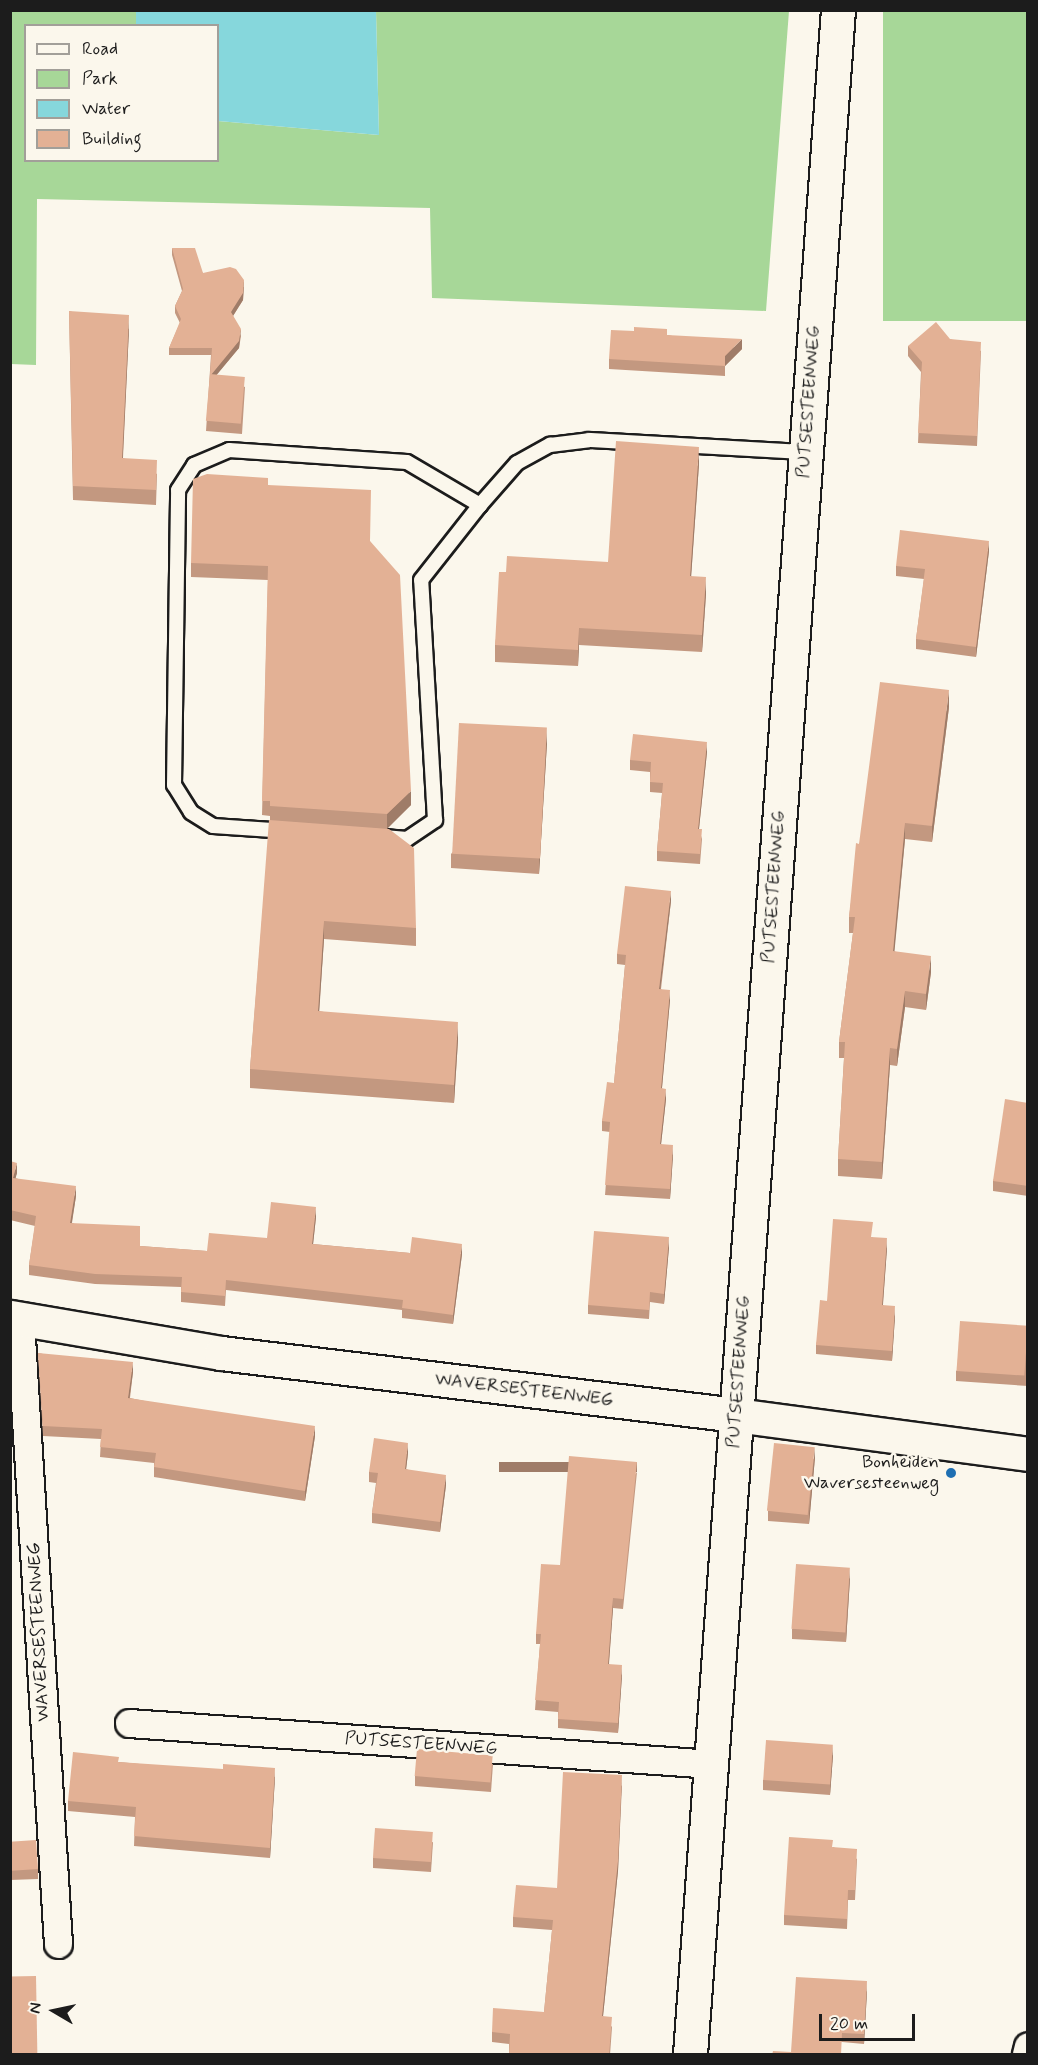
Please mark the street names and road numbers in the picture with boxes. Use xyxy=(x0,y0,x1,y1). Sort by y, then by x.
street label: PUTSESTEENWEG xyxy=(793,325,825,479)
street label: PUTSESTEENWEG xyxy=(758,810,790,964)
street label: PUTSESTEENWEG xyxy=(723,1295,755,1449)
street label: WAVERSESTEENWEG xyxy=(434,1368,614,1412)
street label: WAVERSESTEENWEG xyxy=(24,1542,54,1722)
street label: PUTSESTEENWEG xyxy=(344,1728,498,1760)

